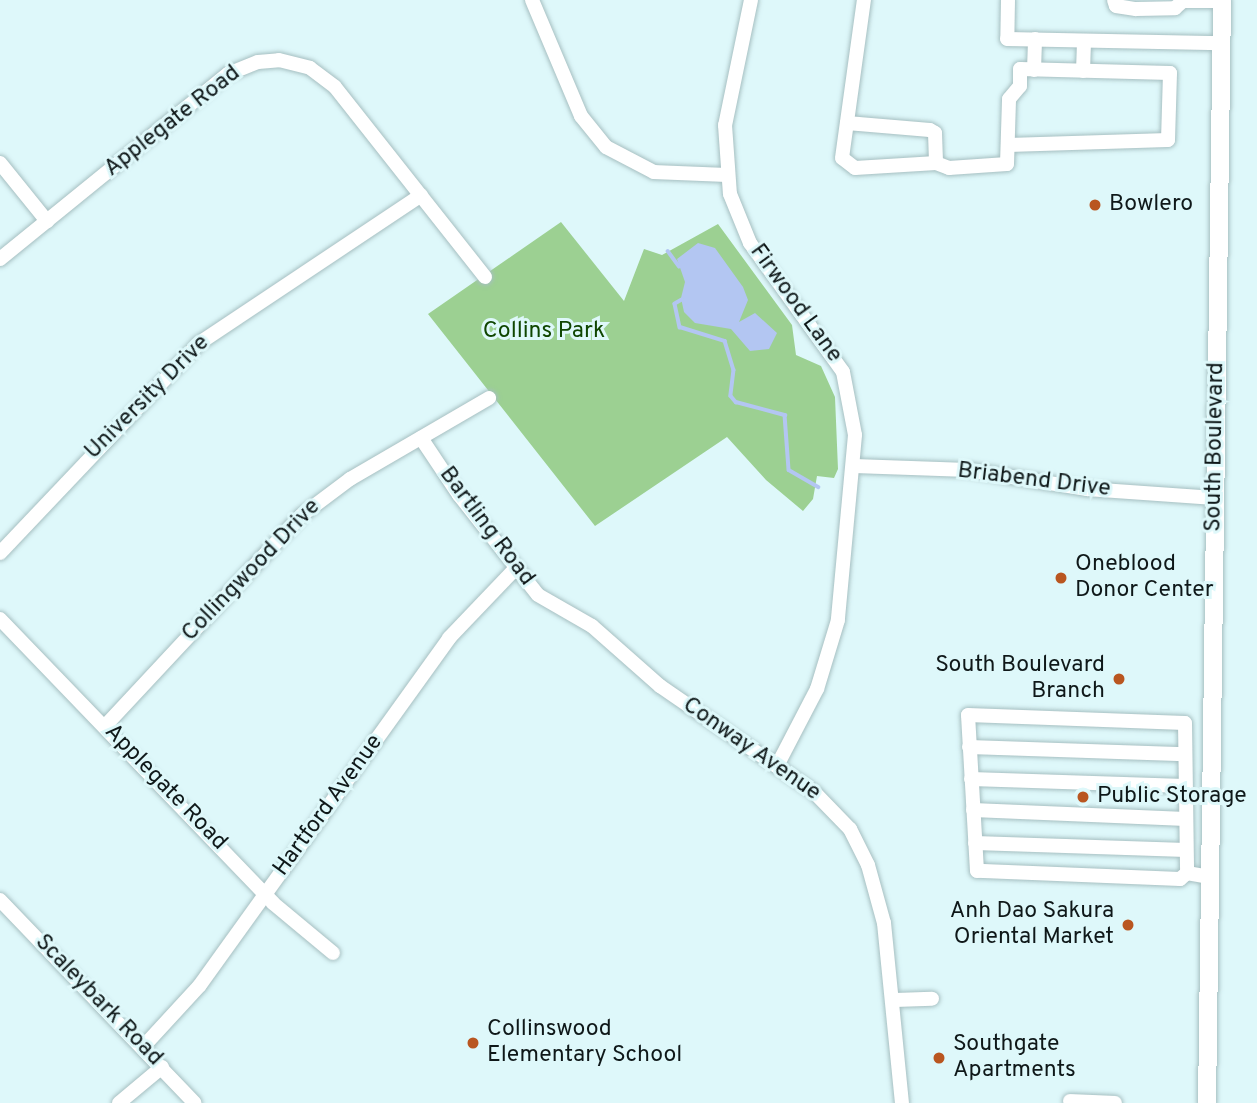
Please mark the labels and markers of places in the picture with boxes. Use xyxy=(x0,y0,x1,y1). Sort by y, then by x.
place label: Bowlero xyxy=(1109,191,1193,219)
marker: Bowlero xyxy=(1087,197,1103,213)
place label: Oneblood Donor Center xyxy=(1075,551,1214,605)
marker: Oneblood Donor Center xyxy=(1053,570,1069,586)
place label: South Boulevard Branch xyxy=(935,652,1105,706)
marker: South Boulevard Branch xyxy=(1111,671,1127,687)
place label: Public Storage xyxy=(1097,783,1247,811)
marker: Public Storage xyxy=(1075,789,1091,805)
place label: Anh Dao Sakura Oriental Market xyxy=(950,898,1114,952)
marker: Anh Dao Sakura Oriental Market xyxy=(1120,917,1136,933)
place label: Collinswood Elementary School xyxy=(487,1016,682,1070)
place label: Southgate Apartments xyxy=(953,1031,1076,1085)
marker: Collinswood Elementary School xyxy=(465,1035,481,1051)
marker: Southgate Apartments xyxy=(931,1050,947,1066)

